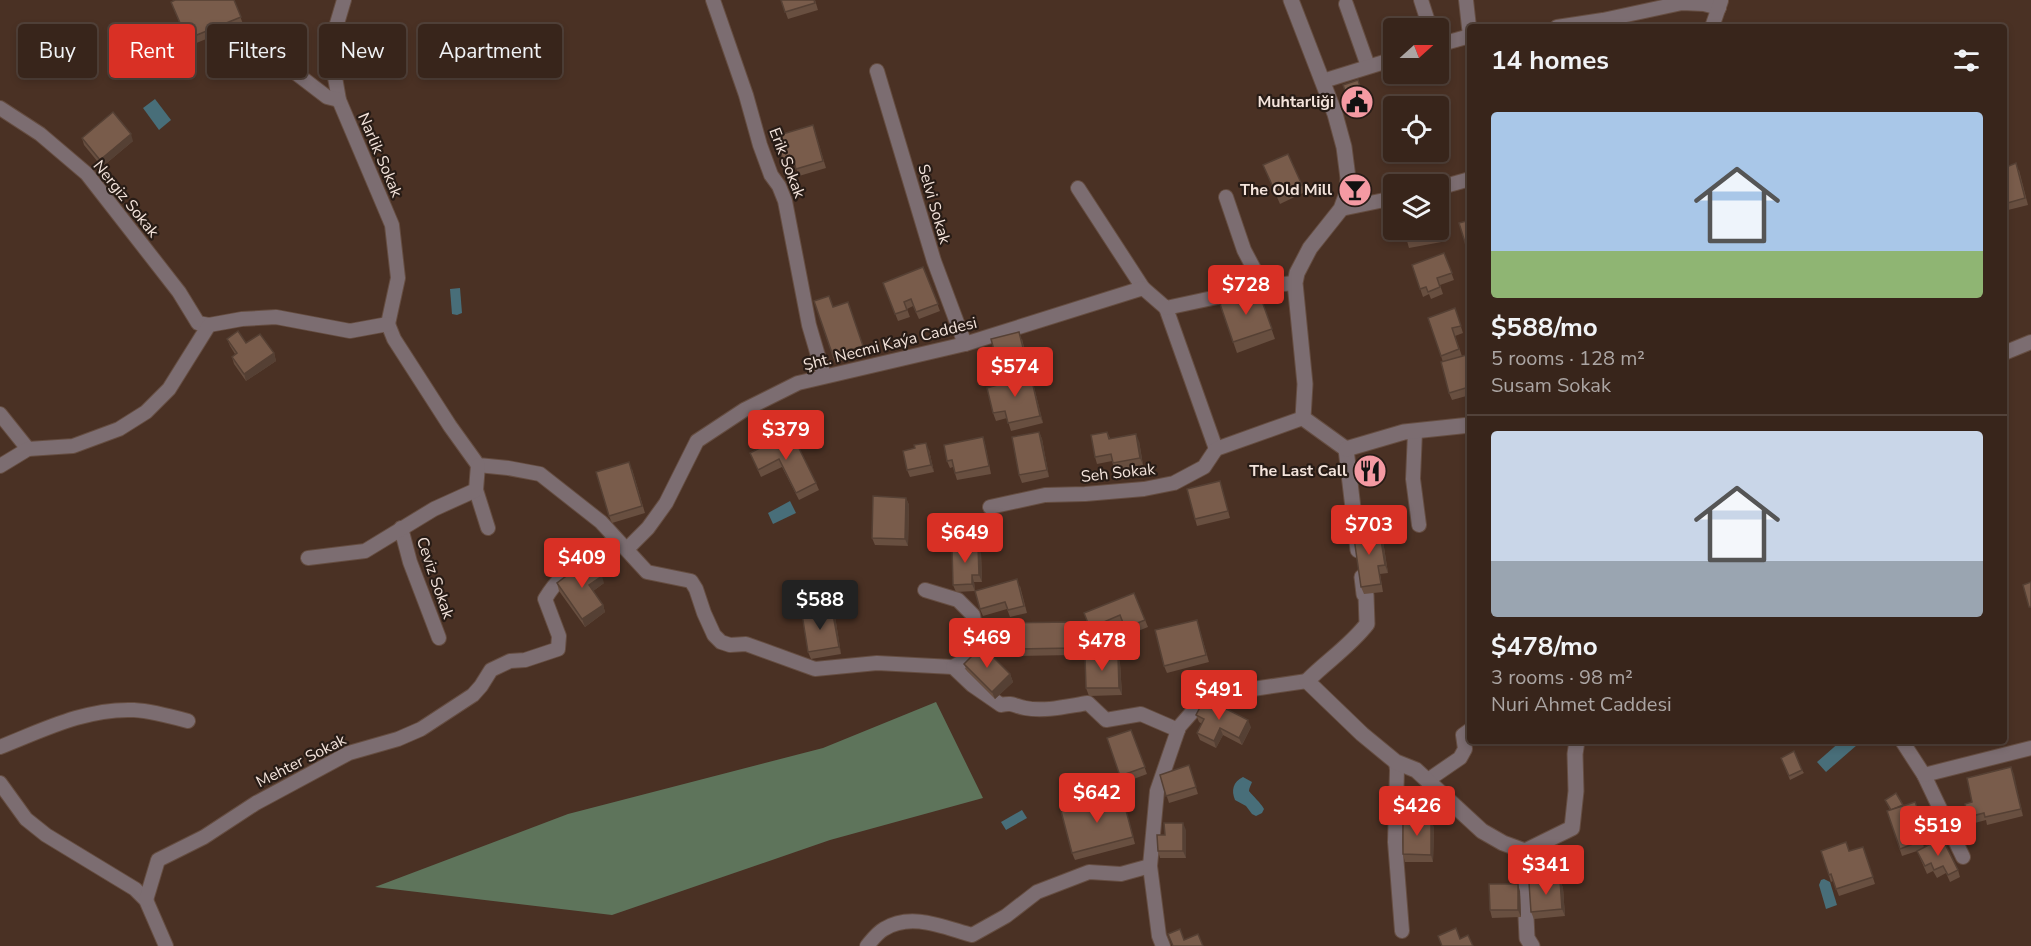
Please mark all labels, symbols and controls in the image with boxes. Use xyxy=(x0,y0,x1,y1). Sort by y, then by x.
north arrow xyxy=(1383,18,1449,84)
map controls xyxy=(1383,18,1449,240)
chip: Buy xyxy=(18,24,97,78)
chip: Rent xyxy=(109,24,195,78)
chip: Filters xyxy=(207,24,307,78)
chip: New xyxy=(319,24,406,78)
chip: Apartment xyxy=(418,24,562,78)
text: 14 homes xyxy=(1491,43,1609,78)
icon: filters xyxy=(1950,44,1983,77)
public building icon: Muhtarliği xyxy=(1339,84,1375,120)
place label: Muhtarliği xyxy=(1257,91,1334,113)
button: locate xyxy=(1383,96,1449,162)
street label: Narlik Sokak xyxy=(352,109,408,202)
street label: Erik Sokak xyxy=(763,125,811,202)
icon: home xyxy=(1683,151,1791,259)
street label: Nergiz Sokak xyxy=(88,156,165,243)
street label: Selvi Sokak xyxy=(912,162,956,247)
bar icon: The Old Mill xyxy=(1337,172,1373,208)
button: layers xyxy=(1383,174,1449,240)
place label: The Old Mill xyxy=(1240,179,1332,201)
pin: $728 xyxy=(1210,265,1282,316)
text: $728 xyxy=(1222,271,1270,298)
text: $588/mo xyxy=(1491,310,1598,345)
street label: Şht. Necmi Kaýa Caddesi xyxy=(801,312,979,376)
text: 5 rooms · 128 m² xyxy=(1491,345,1645,372)
pin: $574 xyxy=(979,347,1051,398)
text: $574 xyxy=(991,353,1039,380)
text: Susam Sokak xyxy=(1491,372,1611,399)
pin: $379 xyxy=(750,410,822,461)
text: $379 xyxy=(762,416,810,443)
restaurant icon: The Last Call xyxy=(1352,453,1388,489)
street label: Seh Sokak xyxy=(1080,458,1157,488)
place label: The Last Call xyxy=(1249,460,1347,482)
icon: home xyxy=(1683,470,1791,578)
pin: $703 xyxy=(1333,505,1405,556)
text: $703 xyxy=(1345,511,1393,538)
pin: $649 xyxy=(929,513,1001,564)
text: $649 xyxy=(941,519,989,546)
street label: Ceviz Sokak xyxy=(411,534,460,623)
pin: $409 xyxy=(546,538,618,589)
text: $409 xyxy=(558,544,606,571)
pin: $588 xyxy=(784,580,856,631)
text: $588 xyxy=(796,586,844,613)
pin: $469 xyxy=(951,618,1023,669)
pin: $478 xyxy=(1066,621,1138,672)
text: $469 xyxy=(963,624,1011,651)
text: $478 xyxy=(1078,627,1126,654)
text: $478/mo xyxy=(1491,629,1598,664)
text: 3 rooms · 98 m² xyxy=(1491,664,1633,691)
pin: $491 xyxy=(1183,670,1255,721)
text: $491 xyxy=(1195,676,1243,703)
text: Nuri Ahmet Caddesi xyxy=(1491,691,1672,718)
street label: Mehter Sokak xyxy=(252,728,351,793)
pin: $642 xyxy=(1061,773,1133,824)
text: $642 xyxy=(1073,779,1121,806)
pin: $426 xyxy=(1381,786,1453,837)
text: $426 xyxy=(1393,792,1441,819)
pin: $519 xyxy=(1902,806,1974,857)
text: $519 xyxy=(1914,812,1962,839)
pin: $341 xyxy=(1510,845,1582,896)
text: $341 xyxy=(1522,851,1570,878)

